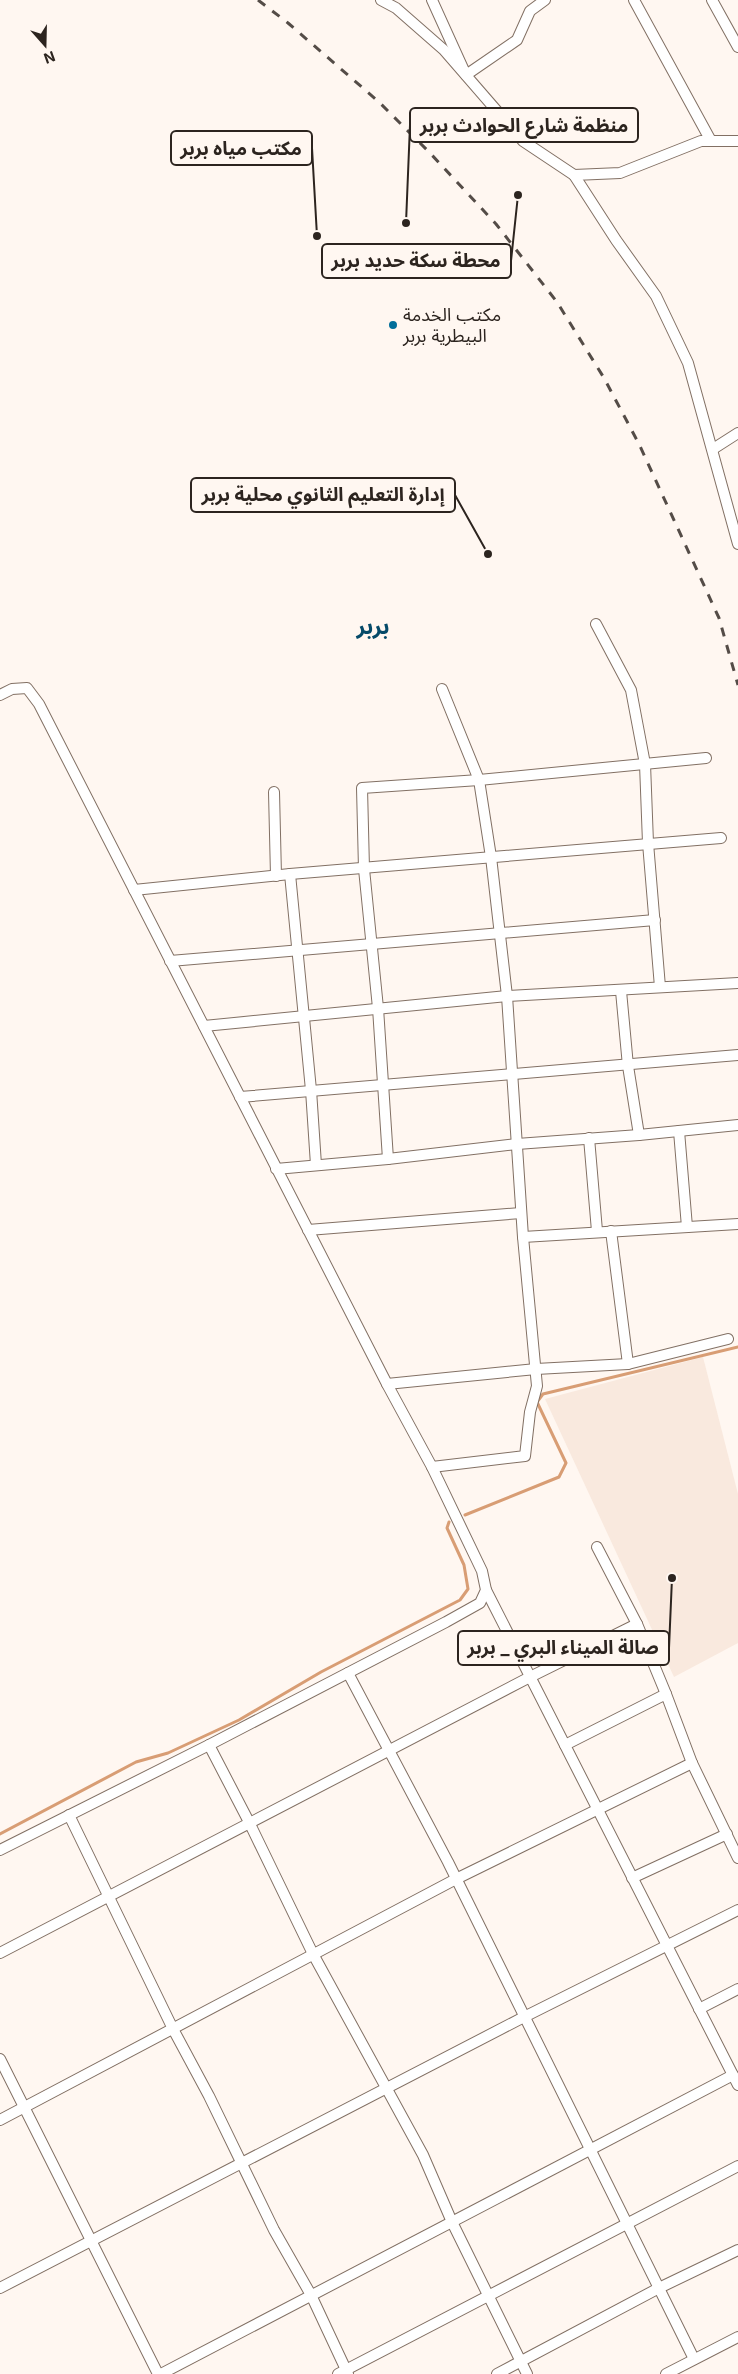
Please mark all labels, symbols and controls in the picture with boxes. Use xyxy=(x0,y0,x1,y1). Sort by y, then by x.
north arrow xyxy=(20,20,70,70)
text: N xyxy=(42,48,58,67)
callout: منظمة شارع الحوادث بربر xyxy=(410,108,638,142)
text: منظمة شارع الحوادث بربر xyxy=(419,114,628,139)
callout: مكتب مياه بربر xyxy=(171,131,312,165)
text: مكتب مياه بربر xyxy=(179,137,302,160)
callout: محطة سكة حديد بربر xyxy=(322,244,511,278)
text: محطة سكة حديد بربر xyxy=(330,249,501,272)
place label: مكتب الخدمة البيطرية بربر xyxy=(402,304,501,347)
marker: مكتب الخدمة البيطرية بربر xyxy=(387,319,399,331)
callout: إدارة التعليم الثانوي محلية بربر xyxy=(191,478,455,512)
text: إدارة التعليم الثانوي محلية بربر xyxy=(200,483,445,509)
district label: بربر xyxy=(355,613,390,639)
callout: صالة الميناء البري _ بربر xyxy=(458,1631,669,1665)
text: صالة الميناء البري _ بربر xyxy=(466,1636,659,1662)

